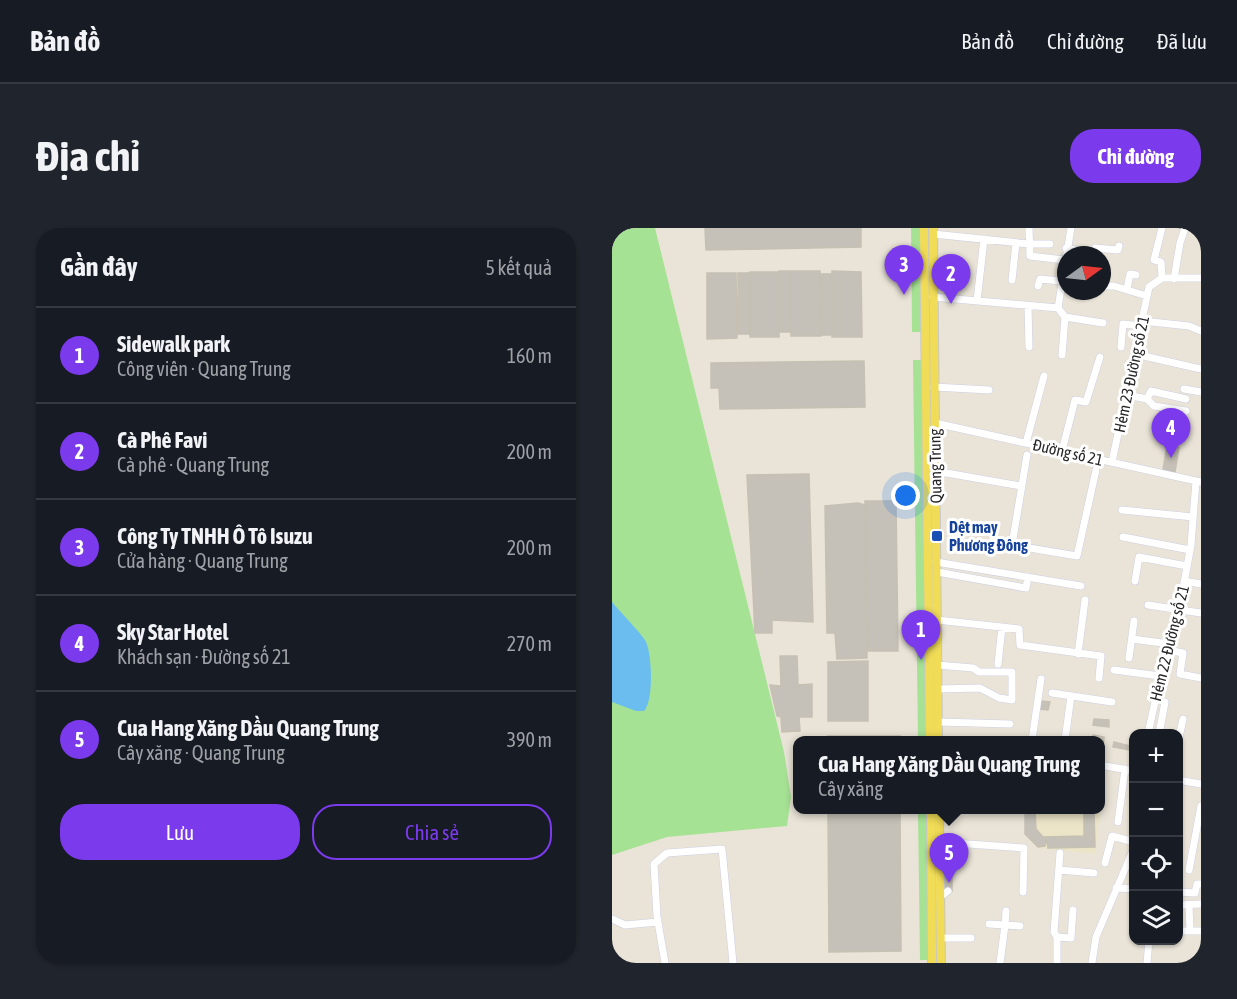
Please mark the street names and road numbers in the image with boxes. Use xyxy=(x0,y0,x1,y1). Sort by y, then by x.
street label: Hẻm 23 Đường số 21 xyxy=(1109,314,1153,434)
street label: Quang Trung xyxy=(925,428,946,503)
street label: Đường số 21 xyxy=(1031,434,1105,470)
street label: Hẻm 22 Đường số 21 xyxy=(1145,583,1193,703)

